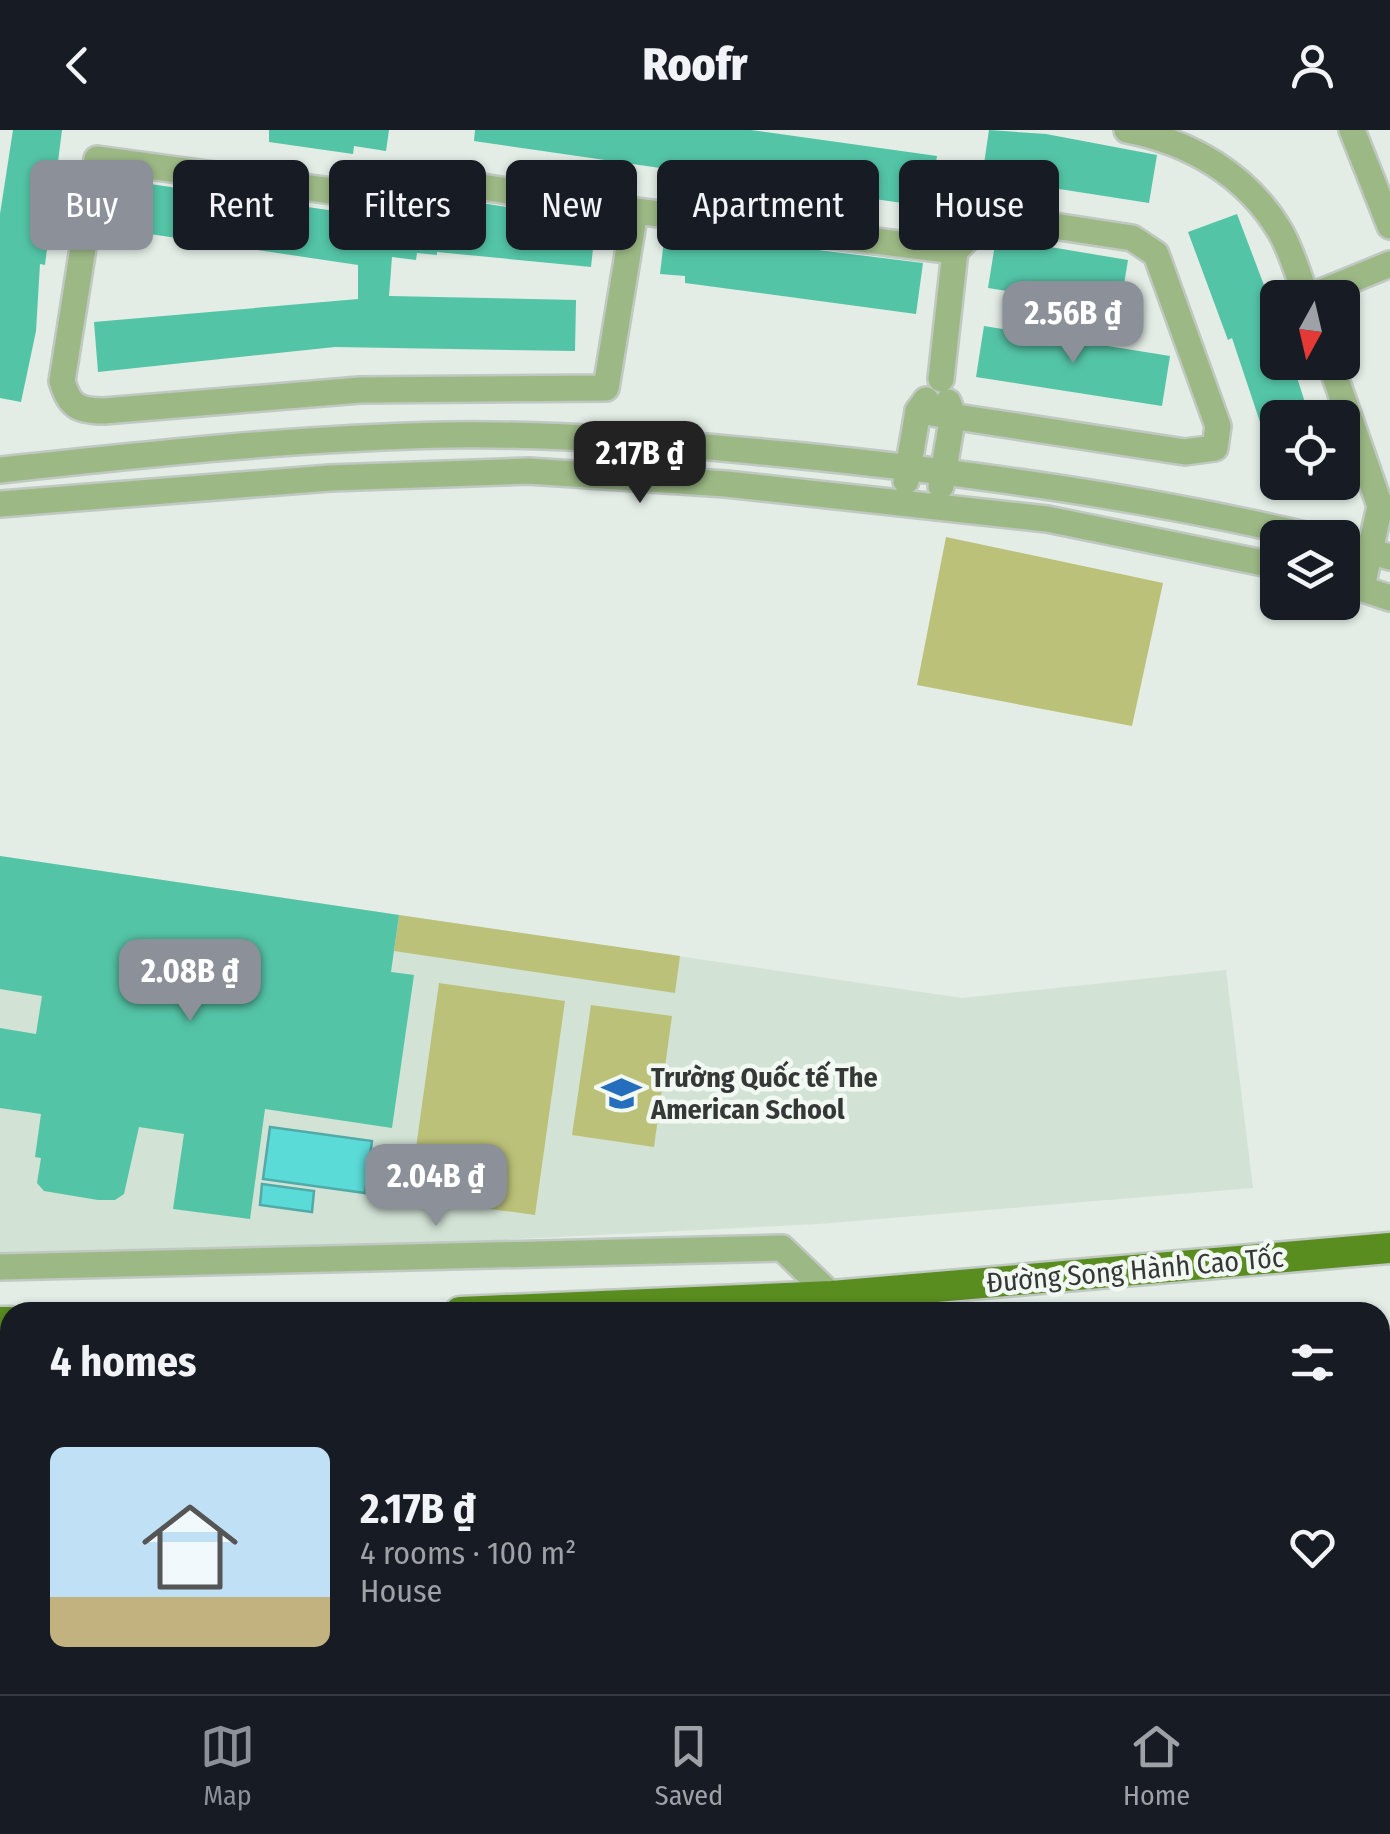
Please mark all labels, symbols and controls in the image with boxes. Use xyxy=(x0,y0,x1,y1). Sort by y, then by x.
icon: back xyxy=(50,38,105,93)
text: Roofr xyxy=(643,38,747,92)
icon: person xyxy=(1285,38,1340,93)
chip: Buy xyxy=(30,160,153,250)
chip: Rent xyxy=(173,160,309,250)
chip: Filters xyxy=(329,160,486,250)
chip: New xyxy=(506,160,637,250)
chip: Apartment xyxy=(657,160,879,250)
chip: House xyxy=(899,160,1059,250)
north arrow xyxy=(1260,280,1360,380)
map controls xyxy=(1260,280,1360,620)
pin: 2.56B ₫ xyxy=(981,281,1165,366)
text: 2.56B ₫ xyxy=(1024,294,1122,332)
button: locate xyxy=(1260,400,1360,500)
pin: 2.17B ₫ xyxy=(548,421,732,506)
text: 2.17B ₫ xyxy=(596,434,684,472)
button: layers xyxy=(1260,520,1360,620)
pin: 2.08B ₫ xyxy=(98,939,282,1024)
text: 2.08B ₫ xyxy=(141,952,239,990)
place label: Trường Quốc tế The American School xyxy=(650,1060,878,1126)
school or university icon: Trường Quốc tế The American School xyxy=(600,1072,642,1114)
pin: 2.04B ₫ xyxy=(344,1144,528,1229)
text: 2.04B ₫ xyxy=(387,1157,485,1195)
street label: Đường Song Hành Cao Tốc xyxy=(985,1241,1285,1299)
icon: filters xyxy=(1285,1335,1340,1390)
text: 4 homes xyxy=(50,1337,197,1387)
text: 2.17B ₫ xyxy=(360,1484,476,1534)
icon: home xyxy=(130,1487,250,1607)
icon: heart xyxy=(1285,1520,1340,1575)
text: 4 rooms · 100 m² xyxy=(360,1534,576,1572)
text: House xyxy=(360,1572,442,1610)
tab: Map xyxy=(200,1719,255,1812)
tab: Saved xyxy=(655,1719,723,1812)
tab: Home xyxy=(1123,1719,1190,1812)

